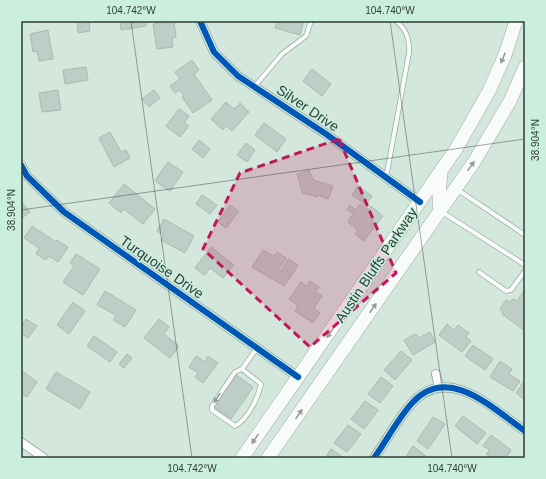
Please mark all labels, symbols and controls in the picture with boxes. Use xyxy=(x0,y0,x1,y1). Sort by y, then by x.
text: 104.742°W xyxy=(106,5,156,16)
text: 104.740°W xyxy=(365,5,415,16)
one-way arrow xyxy=(500,52,506,64)
street label: Silver Drive xyxy=(274,81,342,135)
text: 38.904°N xyxy=(530,119,541,161)
one-way arrow xyxy=(467,161,475,172)
text: 38.904°N xyxy=(6,189,17,231)
street label: Austin Bluffs Parkway xyxy=(332,205,420,325)
street label: Turquoise Drive xyxy=(117,232,207,302)
one-way arrow xyxy=(369,302,377,313)
one-way arrow xyxy=(326,328,334,338)
one-way arrow xyxy=(213,393,221,404)
one-way arrow xyxy=(295,409,303,420)
one-way arrow xyxy=(251,434,259,445)
text: 104.742°W xyxy=(167,463,217,474)
text: 104.740°W xyxy=(427,463,477,474)

